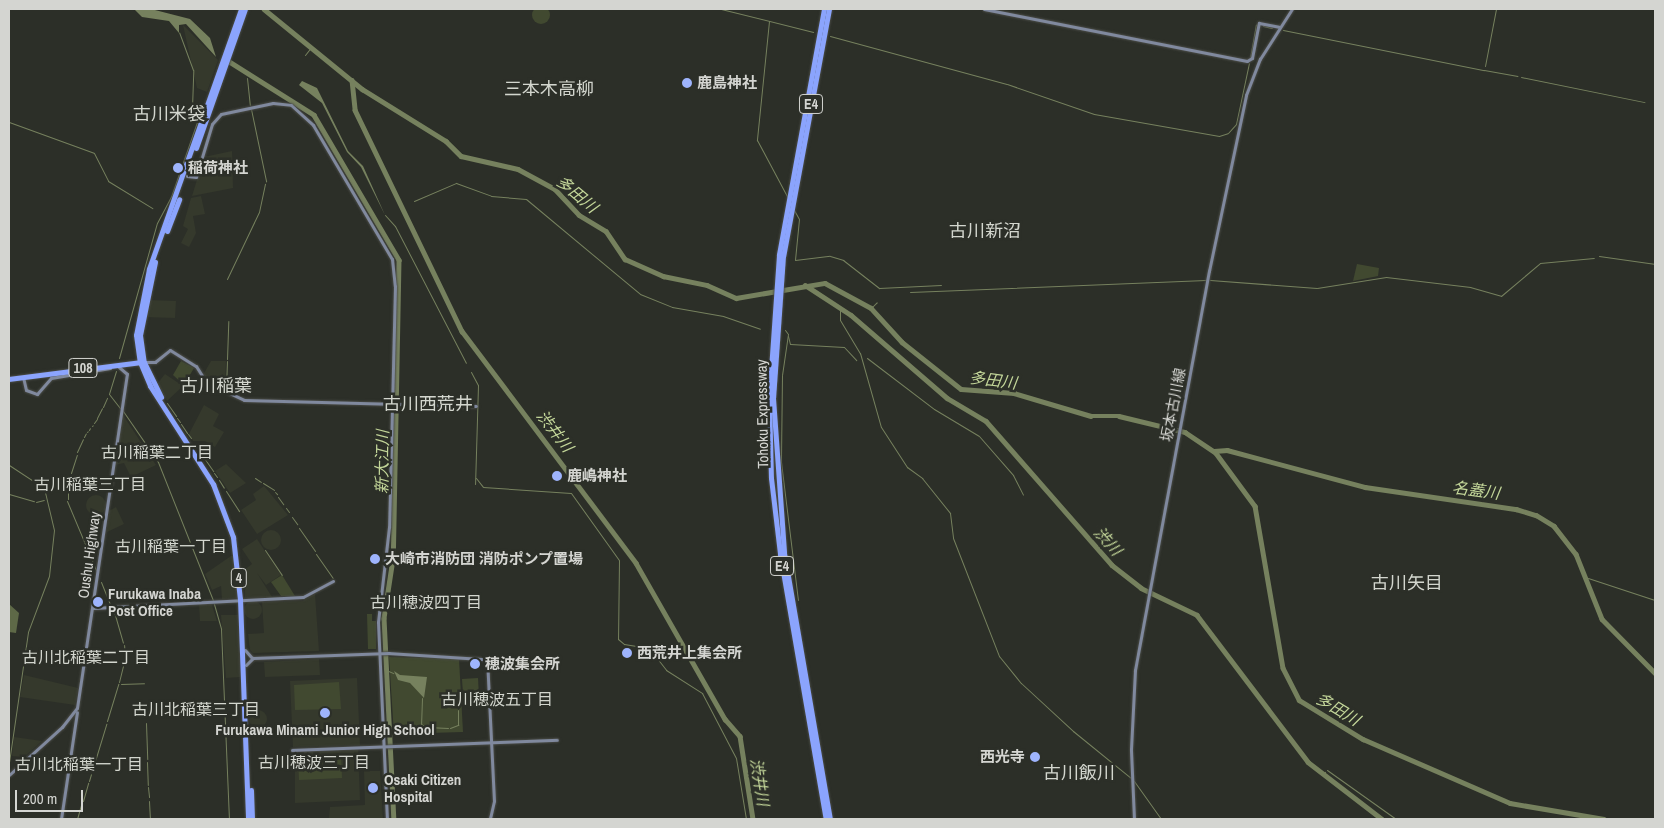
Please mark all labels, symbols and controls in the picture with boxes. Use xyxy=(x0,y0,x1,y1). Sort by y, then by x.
place label: 鹿島神社 xyxy=(697,74,757,92)
marker: 鹿島神社 xyxy=(681,77,693,89)
district label: 三本木高柳 xyxy=(504,78,594,100)
road number: E4 xyxy=(798,92,824,116)
district label: 古川米袋 xyxy=(133,103,205,125)
place label: 稲荷神社 xyxy=(188,159,248,177)
marker: 稲荷神社 xyxy=(172,162,184,174)
water label: 多田川 xyxy=(552,171,602,217)
district label: 古川新沼 xyxy=(949,220,1021,242)
road number: 108 xyxy=(68,356,98,379)
street label: Tohoku Expressway xyxy=(752,359,772,469)
street label: 坂本古川線 xyxy=(1157,366,1189,444)
water label: 多田川 xyxy=(968,368,1018,392)
district label: 古川稲葉 xyxy=(180,375,252,397)
district label: 古川西荒井 xyxy=(383,393,473,415)
water label: 渋井川 xyxy=(533,406,577,456)
water label: 新大江川 xyxy=(372,430,392,494)
district label: 古川稲葉二丁目 xyxy=(101,442,213,462)
place label: 鹿嶋神社 xyxy=(567,467,627,485)
marker: 鹿嶋神社 xyxy=(551,470,563,482)
district label: 古川稲葉三丁目 xyxy=(34,474,146,494)
water label: 名蓋川 xyxy=(1451,477,1501,503)
street label: Oushu Highway xyxy=(74,510,104,600)
water label: 渋川 xyxy=(1090,523,1126,559)
district label: 古川稲葉一丁目 xyxy=(115,536,227,556)
place label: 大崎市消防団 消防ポンプ置場 xyxy=(385,550,583,568)
marker: 大崎市消防団 消防ポンプ置場 xyxy=(369,553,381,565)
road number: E4 xyxy=(770,554,794,578)
road number: 4 xyxy=(230,566,248,590)
district label: 古川矢目 xyxy=(1371,572,1443,594)
place label: Furukawa Inaba Post Office xyxy=(108,584,201,619)
district label: 古川穂波四丁目 xyxy=(370,592,482,612)
marker: Furukawa Inaba Post Office xyxy=(92,596,104,608)
place label: 西荒井上集会所 xyxy=(637,644,742,662)
district label: 古川北稲葉二丁目 xyxy=(22,647,150,667)
marker: 西荒井上集会所 xyxy=(621,647,633,659)
place label: 穂波集会所 xyxy=(485,655,560,673)
marker: 穂波集会所 xyxy=(469,658,481,670)
water label: 多田川 xyxy=(1312,688,1364,730)
district label: 古川穂波五丁目 xyxy=(441,689,553,709)
district label: 古川北稲葉三丁目 xyxy=(132,699,260,719)
marker: Furukawa Minami Junior High School xyxy=(319,707,331,719)
place label: Furukawa Minami Junior High School xyxy=(215,721,435,739)
place label: 西光寺 xyxy=(980,748,1025,766)
marker: 西光寺 xyxy=(1029,751,1041,763)
district label: 古川穂波三丁目 xyxy=(258,752,370,772)
district label: 古川北稲葉一丁目 xyxy=(15,754,143,774)
water label: 渋井川 xyxy=(747,757,773,807)
district label: 古川飯川 xyxy=(1043,762,1115,784)
place label: Osaki Citizen Hospital xyxy=(384,770,461,805)
scale bar xyxy=(18,780,85,812)
marker: Osaki Citizen Hospital xyxy=(366,781,380,795)
text: 200 m xyxy=(23,788,57,809)

